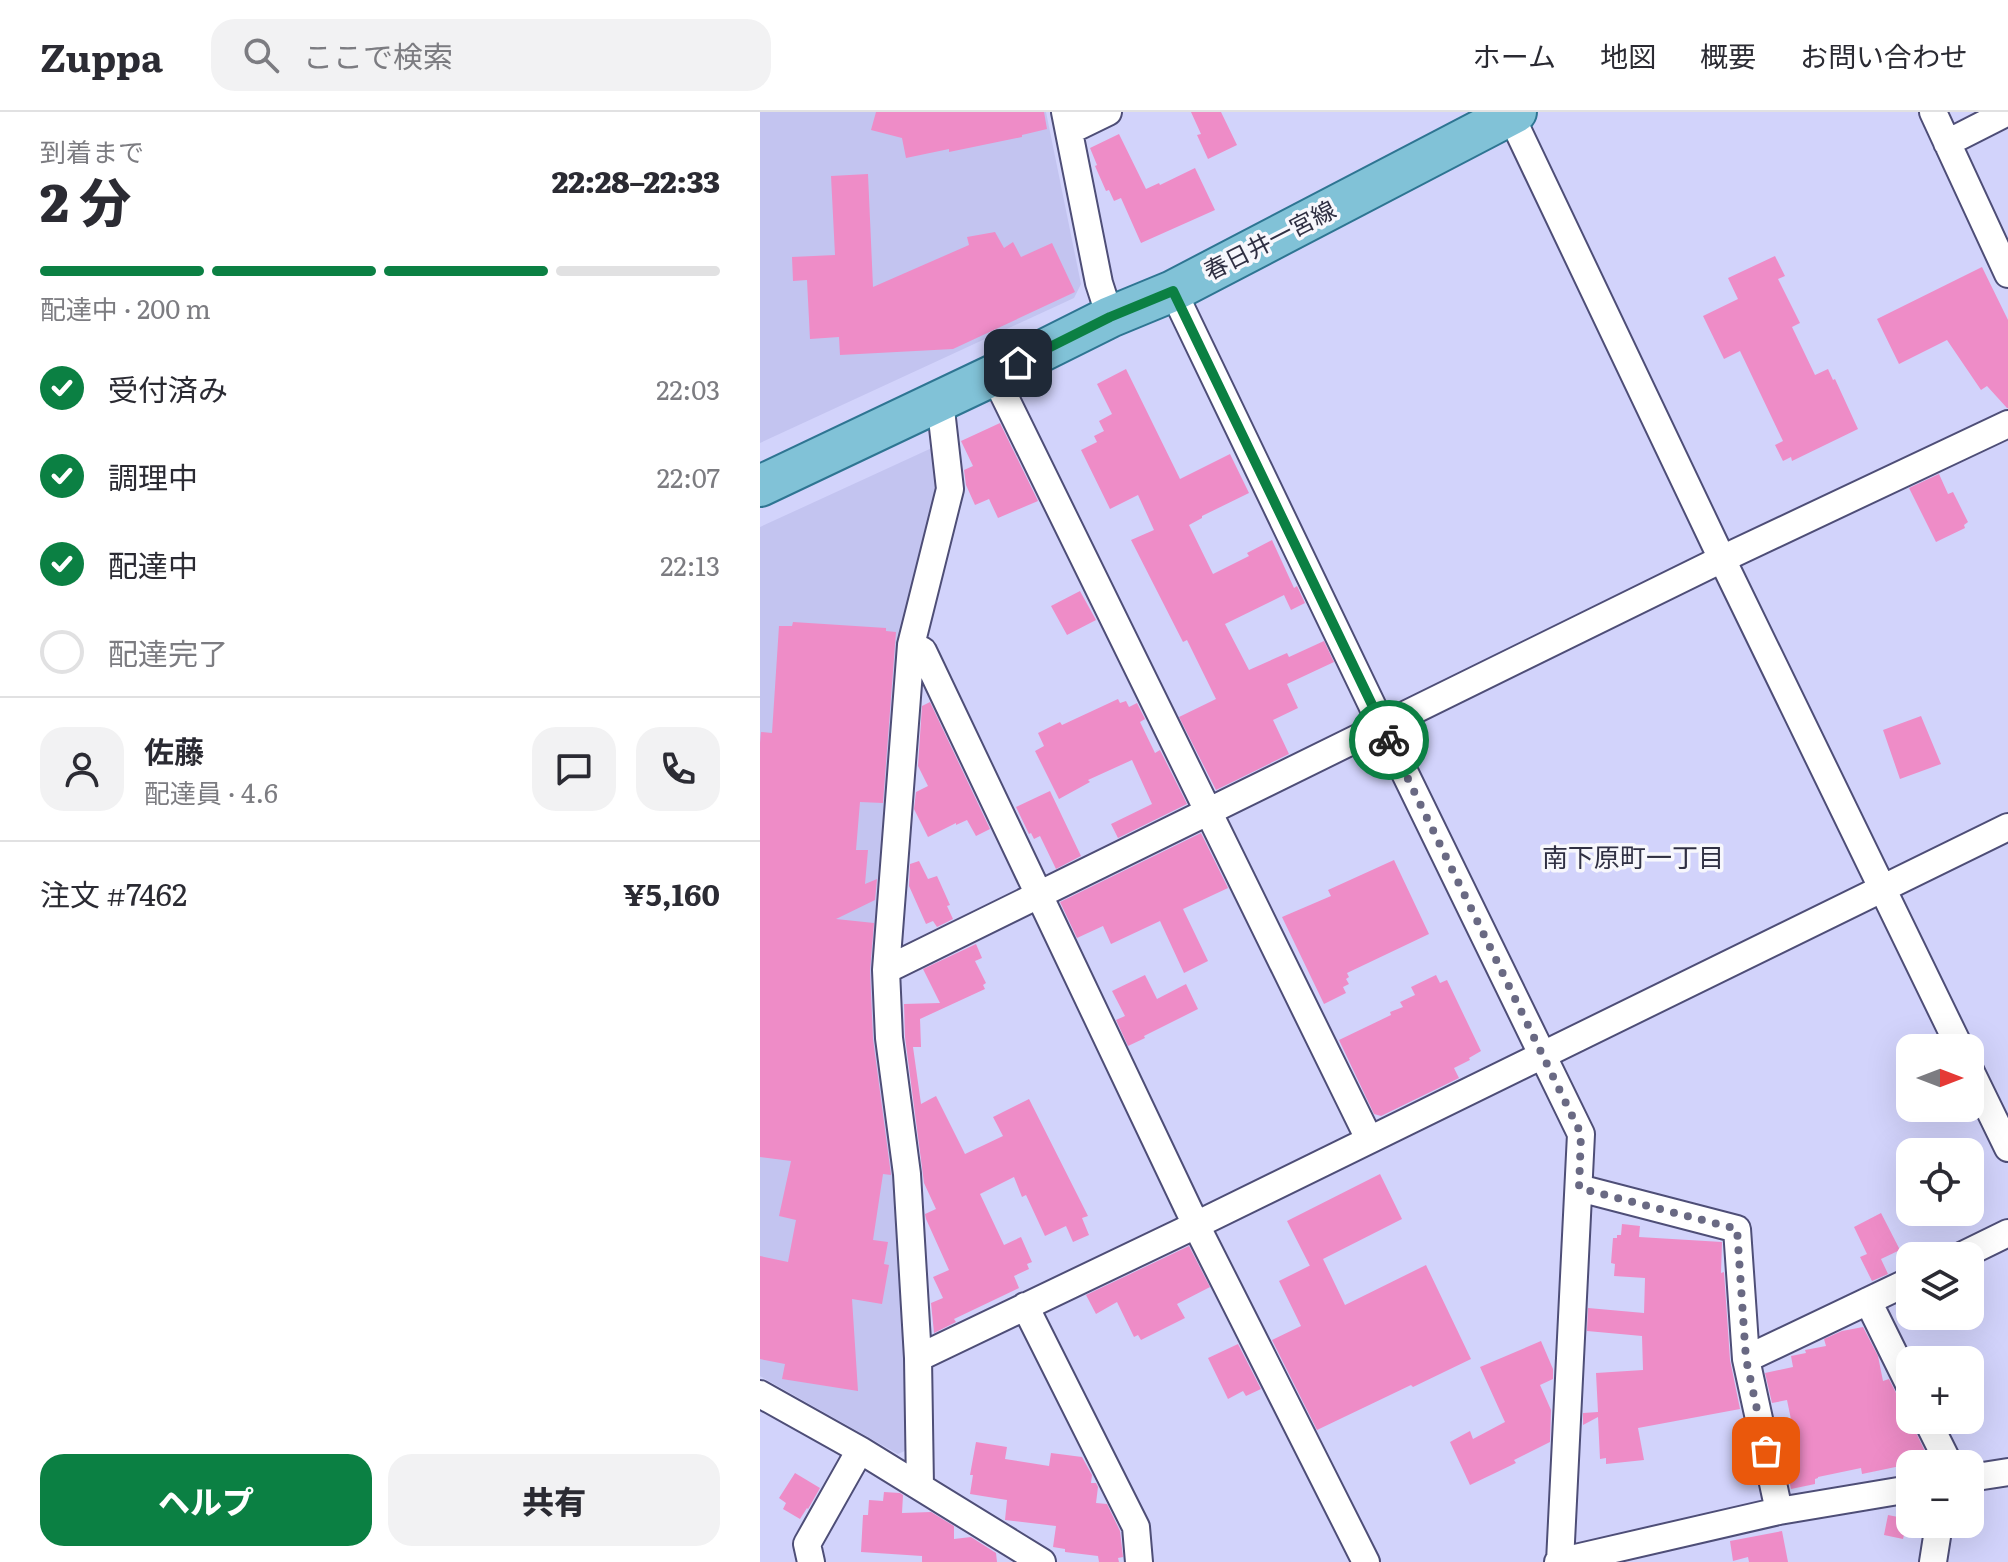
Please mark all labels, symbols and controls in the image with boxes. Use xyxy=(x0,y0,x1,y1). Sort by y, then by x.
search box xyxy=(211,19,771,91)
text: Zuppa xyxy=(40,27,163,84)
icon: search xyxy=(239,33,283,77)
text: ここで検索 xyxy=(303,33,453,77)
text: ホーム xyxy=(1473,34,1556,76)
text: 地図 xyxy=(1600,34,1656,76)
text: 概要 xyxy=(1700,34,1756,76)
text: お問い合わせ xyxy=(1800,34,1968,76)
text: 到着まで xyxy=(40,131,144,170)
text: 22:28–22:33 xyxy=(552,158,720,202)
text: 2 分 xyxy=(40,161,131,238)
street label: 春日井一宮線 xyxy=(1197,190,1341,287)
text: 配達中 · 200 m xyxy=(40,288,211,327)
pin xyxy=(984,329,1052,397)
icon: home xyxy=(996,341,1040,385)
icon: check xyxy=(40,366,84,410)
text: 受付済み xyxy=(108,366,228,410)
text: 22:03 xyxy=(656,369,720,408)
icon: check xyxy=(40,454,84,498)
text: 調理中 xyxy=(108,454,198,498)
text: 22:07 xyxy=(657,457,720,496)
icon: check xyxy=(40,542,84,586)
text: 配達中 xyxy=(108,542,198,586)
text: 22:13 xyxy=(660,545,720,584)
text: 配達完了 xyxy=(108,630,228,674)
courier xyxy=(1349,700,1429,780)
icon: bike xyxy=(1367,718,1411,762)
button: person xyxy=(40,727,124,811)
button: chat xyxy=(532,727,616,811)
button: phone xyxy=(636,727,720,811)
text: 佐藤 xyxy=(144,728,204,772)
text: 配達員 · 4.6 xyxy=(144,772,278,811)
district label: 南下原町一丁目 xyxy=(1542,836,1724,875)
text: 注文 #7462 xyxy=(40,871,187,915)
text: ¥5,160 xyxy=(623,871,720,915)
north arrow xyxy=(1896,1034,1984,1122)
map controls xyxy=(1896,1034,1984,1538)
button: locate xyxy=(1896,1138,1984,1226)
button: layers xyxy=(1896,1242,1984,1330)
button: + xyxy=(1896,1346,1984,1434)
pin xyxy=(1732,1417,1800,1485)
icon: bag xyxy=(1744,1429,1788,1473)
button: − xyxy=(1896,1450,1984,1538)
button: ヘルプ xyxy=(40,1454,372,1546)
button: 共有 xyxy=(388,1454,720,1546)

